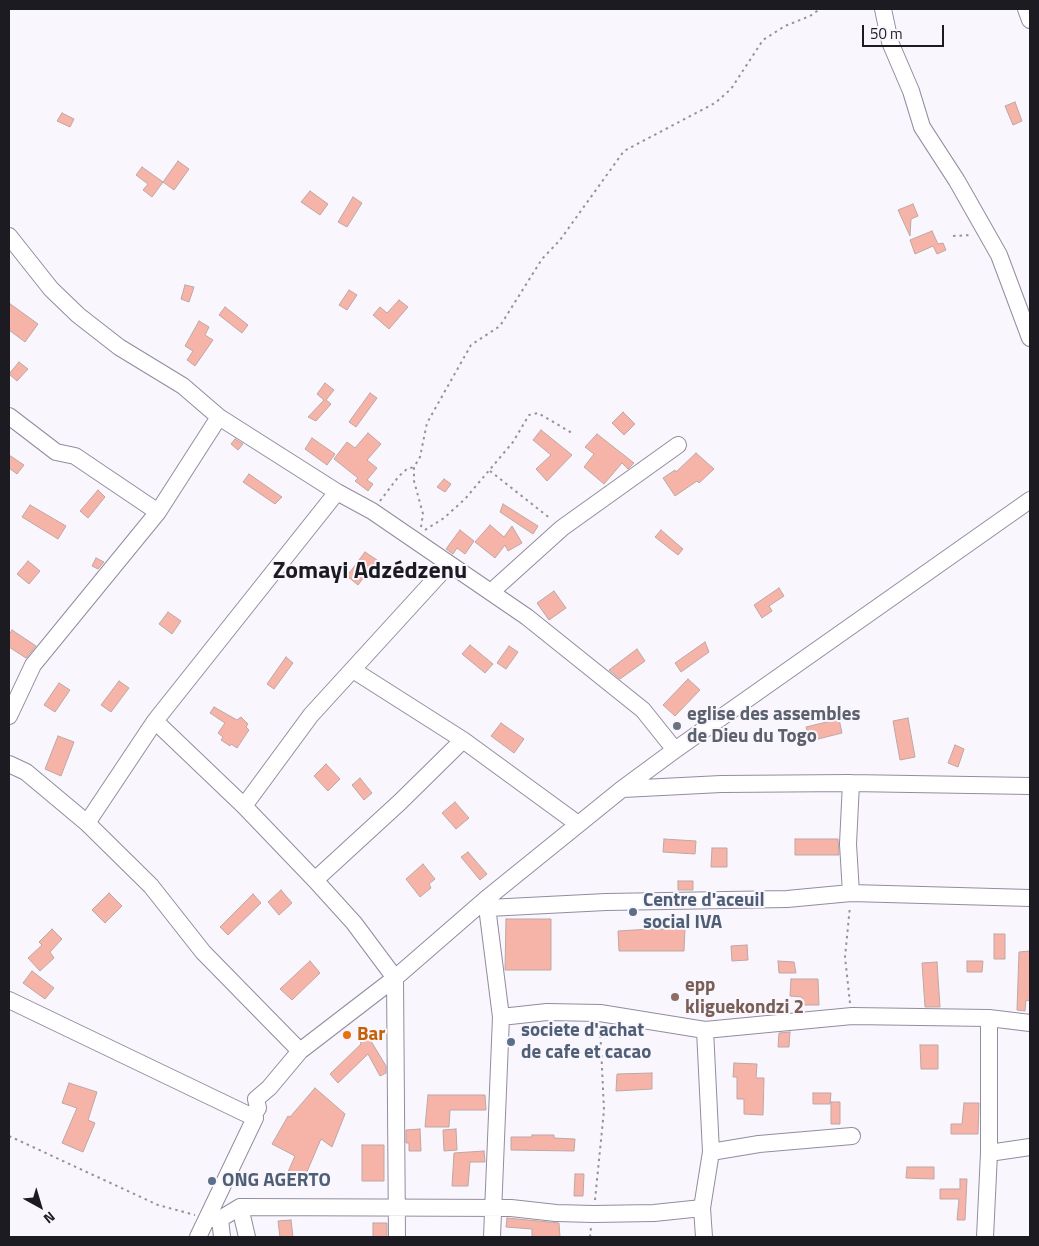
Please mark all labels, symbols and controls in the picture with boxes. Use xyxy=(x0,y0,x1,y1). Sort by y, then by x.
scale bar xyxy=(864,15,946,47)
text: 50 m xyxy=(870,22,903,45)
district label: Zomayi Adzédzenu xyxy=(273,558,467,586)
place label: eglise des assembles de Dieu du Togo xyxy=(687,704,860,748)
marker: eglise des assembles de Dieu du Togo xyxy=(671,720,683,732)
place label: Centre d'aceuil social IVA xyxy=(643,890,765,934)
marker: Centre d'aceuil social IVA xyxy=(627,906,639,918)
place label: epp kliguekondzi 2 xyxy=(685,975,804,1019)
marker: epp kliguekondzi 2 xyxy=(669,991,681,1003)
place label: societe d'achat de cafe et cacao xyxy=(521,1020,651,1064)
place label: Bar xyxy=(357,1024,385,1046)
marker: Bar xyxy=(341,1029,353,1041)
marker: societe d'achat de cafe et cacao xyxy=(505,1036,517,1048)
place label: ONG AGERTO xyxy=(222,1170,331,1192)
marker: ONG AGERTO xyxy=(206,1175,218,1187)
north arrow xyxy=(15,1181,65,1231)
text: N xyxy=(39,1207,60,1229)

